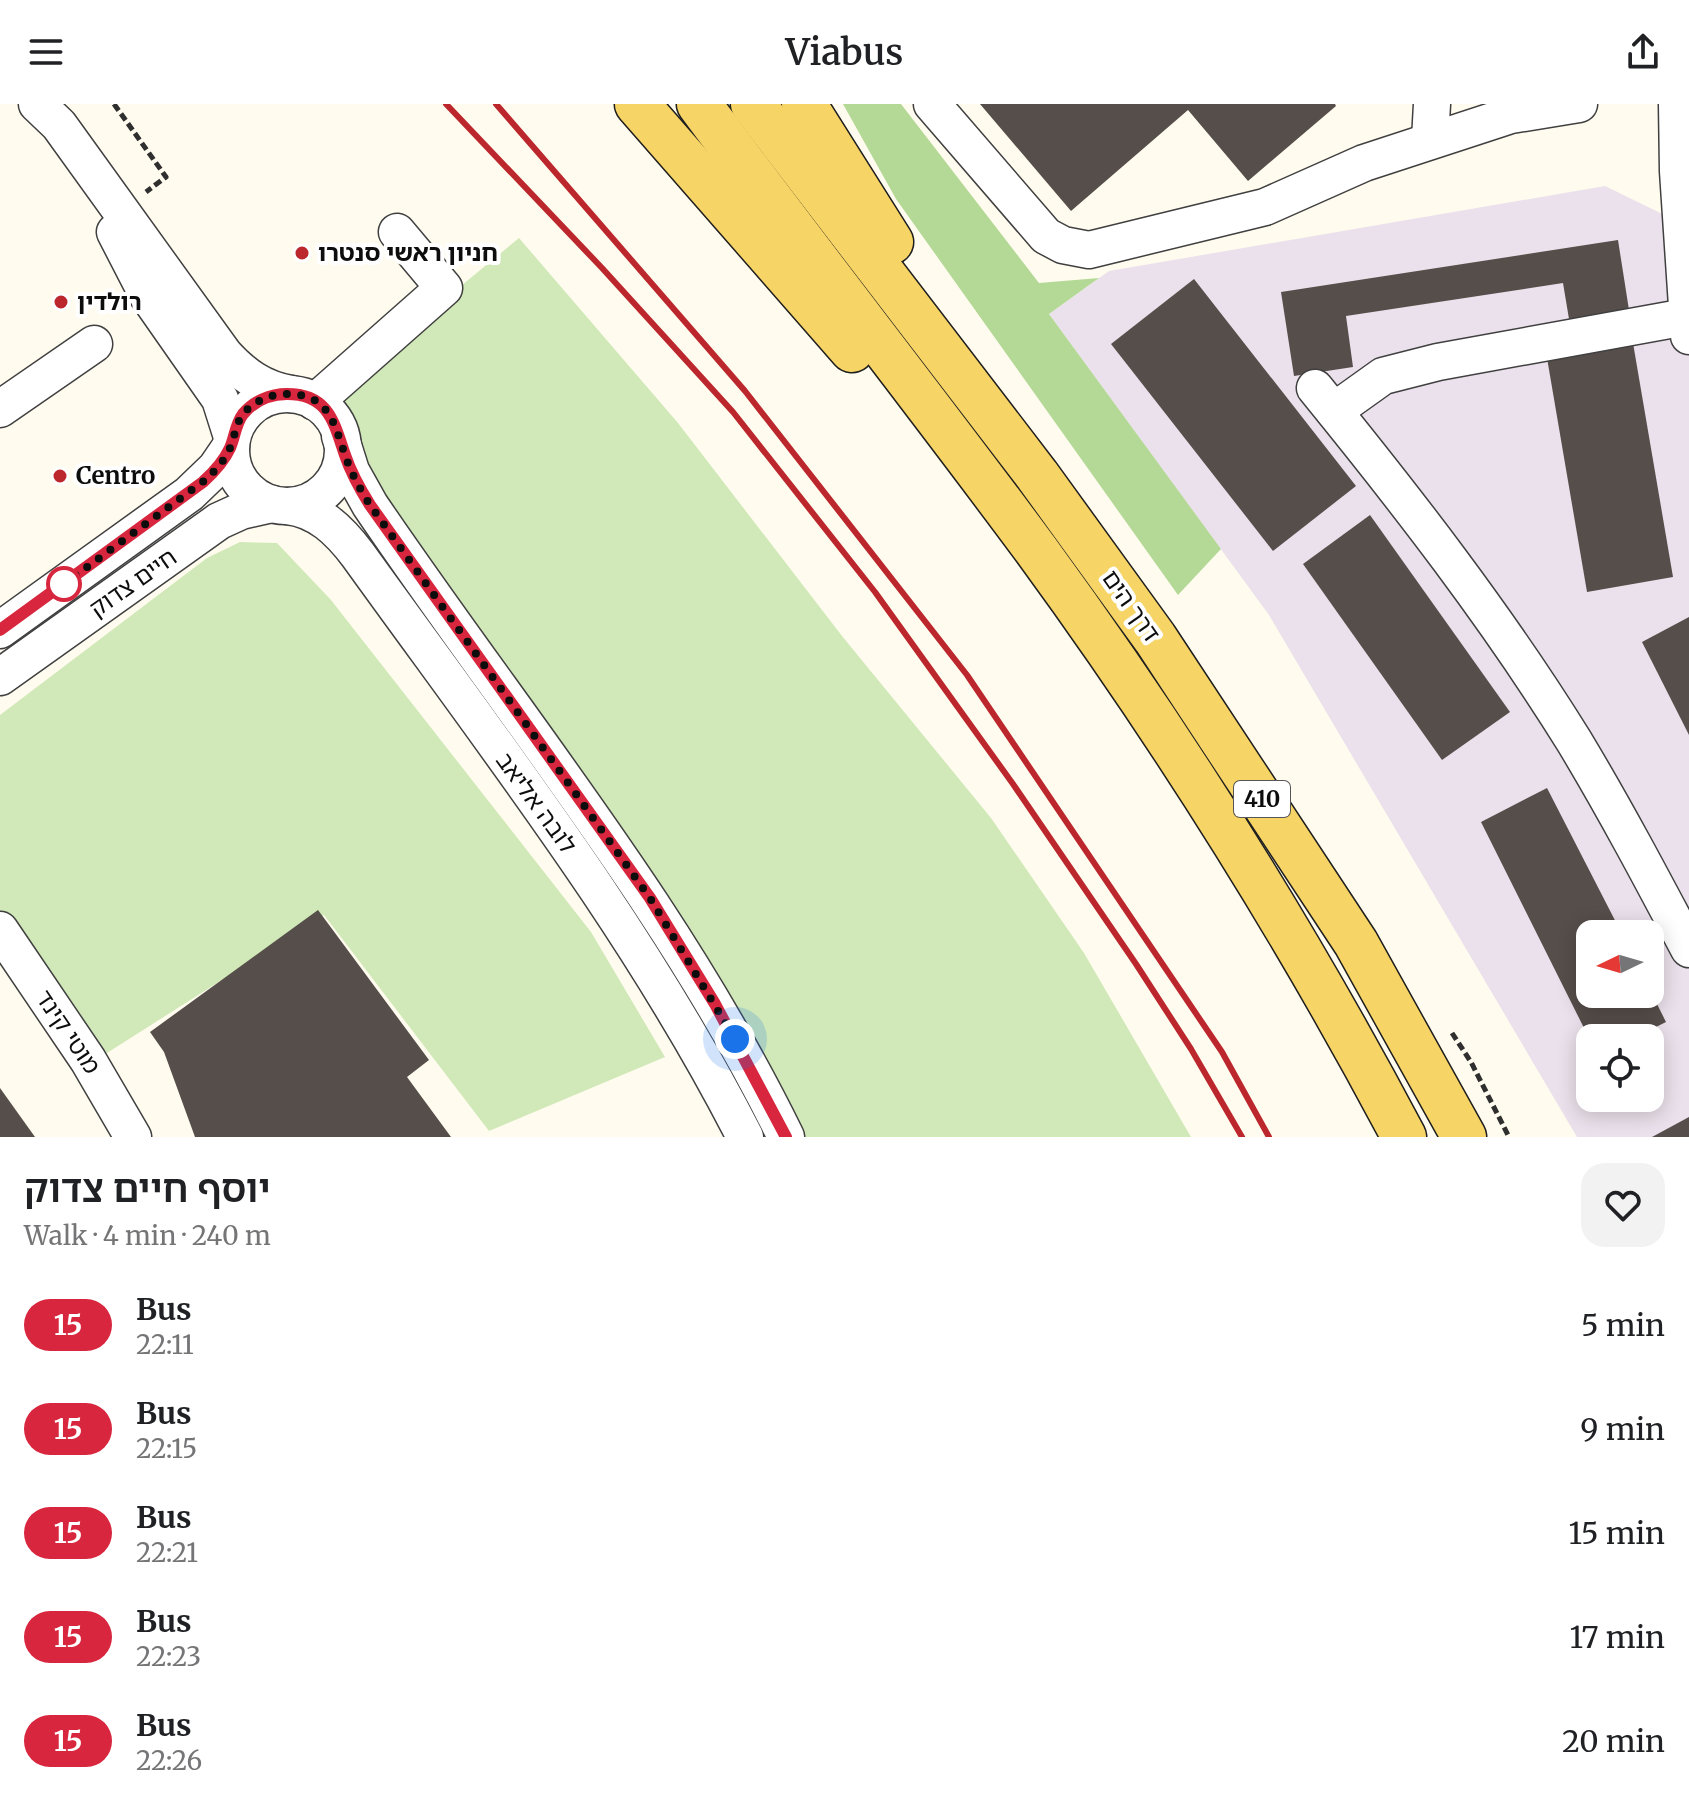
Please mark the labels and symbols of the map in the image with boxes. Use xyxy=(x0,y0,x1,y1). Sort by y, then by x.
place label: חניון ראשי סנטרו xyxy=(318,237,498,268)
marker: חניון ראשי סנטרו xyxy=(293,244,311,262)
place label: רולדין xyxy=(77,286,142,317)
marker: רולדין xyxy=(52,293,70,311)
place label: Centro xyxy=(76,460,155,491)
marker: Centro xyxy=(51,467,69,485)
street label: חיים צדוק xyxy=(83,541,182,624)
street label: דרך הים xyxy=(1096,564,1167,648)
unlabelled marker xyxy=(47,567,81,601)
street label: לובה אליאב xyxy=(489,746,584,859)
road number: 410 xyxy=(1234,781,1290,817)
north arrow xyxy=(1576,920,1664,1008)
street label: מוטי קינד xyxy=(29,984,108,1080)
your location xyxy=(715,1019,755,1059)

